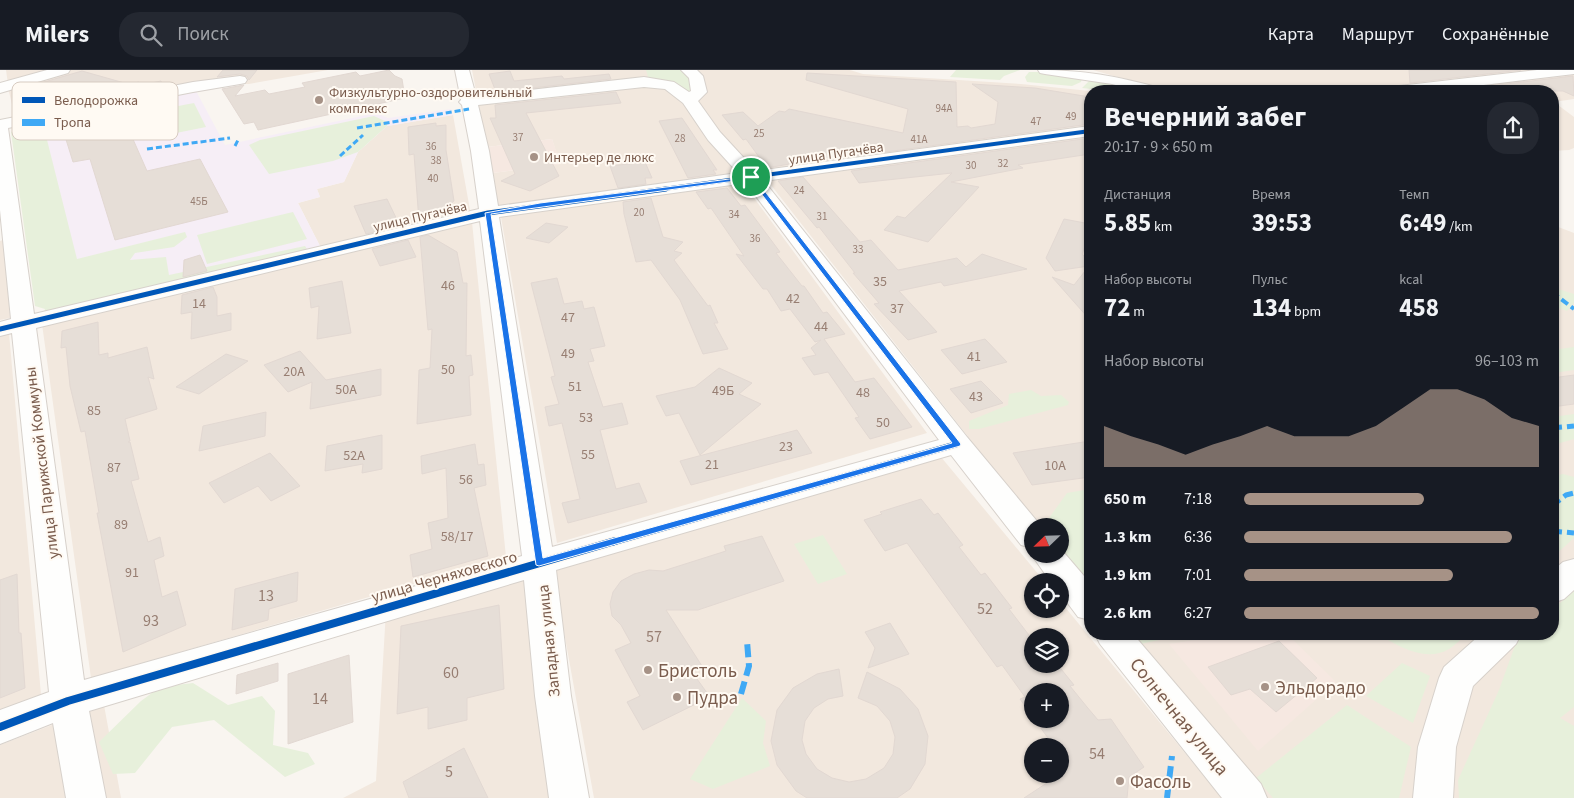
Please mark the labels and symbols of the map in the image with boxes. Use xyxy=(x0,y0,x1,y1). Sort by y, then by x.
legend xyxy=(12,82,178,140)
place label: Физкультурно-оздоровительный комплекс xyxy=(329,83,533,119)
text: Велодорожка xyxy=(54,91,138,111)
marker: Физкультурно-оздоровительный комплекс xyxy=(313,94,325,106)
house number: 94А xyxy=(936,101,952,116)
house number: 49 xyxy=(1066,109,1076,124)
text: Тропа xyxy=(54,113,91,133)
house number: 47 xyxy=(1031,114,1041,129)
house number: 25 xyxy=(754,126,764,141)
house number: 37 xyxy=(513,130,523,145)
house number: 28 xyxy=(675,131,686,146)
house number: 41А xyxy=(911,132,927,147)
street label: улица Пугачёва xyxy=(787,137,885,171)
house number: 36 xyxy=(426,139,437,154)
place label: Интерьер де люкс xyxy=(544,148,655,168)
marker: Интерьер де люкс xyxy=(528,151,540,163)
house number: 38 xyxy=(431,153,442,168)
pin xyxy=(730,156,772,198)
house number: 32 xyxy=(998,156,1008,171)
house number: 30 xyxy=(966,158,976,173)
house number: 40 xyxy=(428,171,438,186)
house number: 24 xyxy=(794,183,805,198)
house number: 45Б xyxy=(190,194,208,209)
street label: улица Пугачёва xyxy=(371,196,469,237)
house number: 20 xyxy=(634,205,644,220)
house number: 34 xyxy=(729,207,740,222)
house number: 31 xyxy=(817,209,827,224)
house number: 36 xyxy=(750,231,761,246)
house number: 33 xyxy=(853,242,863,257)
house number: 35 xyxy=(873,272,887,292)
house number: 46 xyxy=(441,276,455,296)
house number: 42 xyxy=(786,289,800,309)
house number: 14 xyxy=(192,294,206,314)
house number: 37 xyxy=(890,299,904,319)
house number: 47 xyxy=(561,308,575,328)
house number: 44 xyxy=(814,317,828,337)
house number: 49 xyxy=(561,344,575,364)
house number: 41 xyxy=(967,347,981,367)
house number: 50 xyxy=(441,360,455,380)
house number: 20А xyxy=(283,362,305,382)
street label: улица Парижской Коммуны xyxy=(19,366,65,560)
house number: 51 xyxy=(568,377,582,397)
house number: 50А xyxy=(335,380,357,400)
house number: 49Б xyxy=(712,381,734,401)
house number: 48 xyxy=(856,383,870,403)
house number: 43 xyxy=(969,387,983,407)
house number: 85 xyxy=(87,401,101,421)
house number: 53 xyxy=(579,408,593,428)
house number: 50 xyxy=(876,413,890,433)
house number: 23 xyxy=(779,437,793,457)
house number: 55 xyxy=(581,445,595,465)
house number: 52А xyxy=(343,446,365,466)
house number: 21 xyxy=(705,455,719,475)
house number: 10А xyxy=(1044,456,1066,476)
house number: 87 xyxy=(107,458,121,478)
house number: 56 xyxy=(459,470,473,490)
house number: 89 xyxy=(114,515,128,535)
north arrow xyxy=(1024,518,1069,562)
house number: 58/17 xyxy=(441,527,473,547)
street label: улица Черняховского xyxy=(369,546,520,608)
house number: 91 xyxy=(125,563,139,583)
street label: Западная улица xyxy=(532,584,566,698)
house number: 13 xyxy=(258,585,274,607)
house number: 52 xyxy=(977,598,993,620)
house number: 93 xyxy=(143,610,159,632)
house number: 57 xyxy=(646,626,662,648)
street label: Солнечная улица xyxy=(1123,652,1235,782)
place label: Бристоль xyxy=(658,658,737,685)
house number: 60 xyxy=(443,662,459,684)
marker: Бристоль xyxy=(642,664,654,676)
place label: Эльдорадо xyxy=(1275,675,1366,702)
marker: Эльдорадо xyxy=(1259,681,1271,693)
place label: Пудра xyxy=(687,685,738,712)
house number: 14 xyxy=(312,688,328,710)
marker: Пудра xyxy=(671,691,683,703)
house number: 54 xyxy=(1089,743,1105,765)
house number: 5 xyxy=(445,761,453,783)
place label: Фасоль xyxy=(1130,769,1191,796)
marker: Фасоль xyxy=(1114,775,1126,787)

